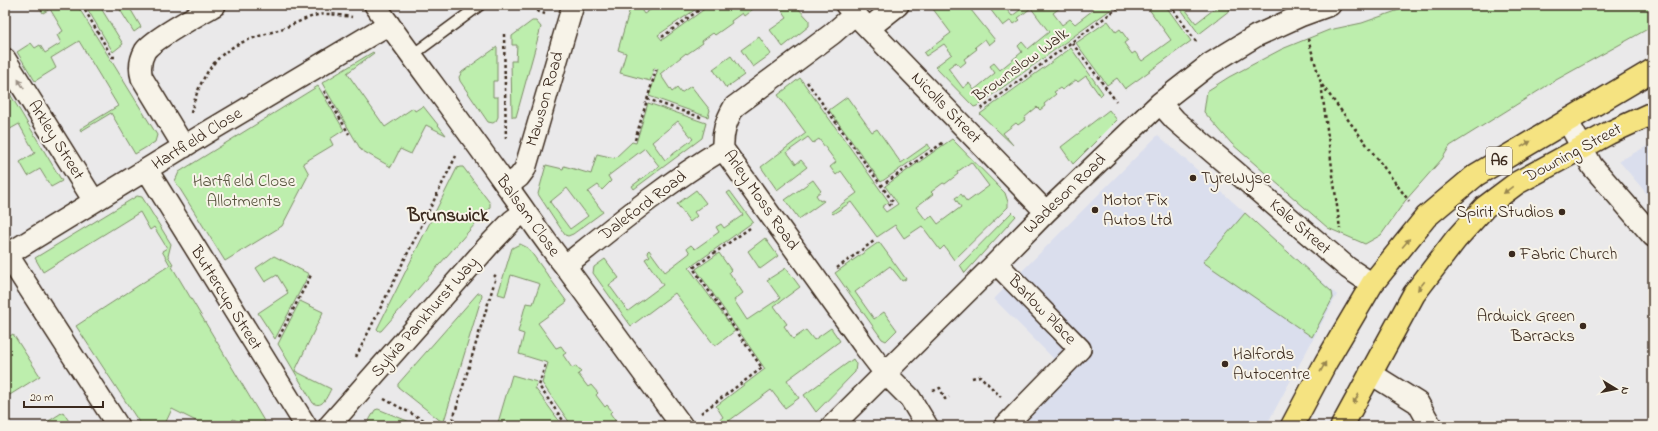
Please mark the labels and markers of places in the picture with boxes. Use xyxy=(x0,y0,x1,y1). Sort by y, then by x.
place label: TyreWyse xyxy=(1201,166,1271,192)
marker: TyreWyse xyxy=(1188,173,1198,183)
place label: Motor Fix Autos Ltd xyxy=(1103,188,1173,233)
place label: Spirit Studios xyxy=(1456,200,1554,225)
marker: Motor Fix Autos Ltd xyxy=(1090,205,1100,215)
marker: Spirit Studios xyxy=(1557,207,1567,217)
place label: Fabric Church xyxy=(1519,242,1617,267)
marker: Fabric Church xyxy=(1507,249,1517,259)
place label: Ardwick Green Barracks xyxy=(1477,304,1575,349)
marker: Ardwick Green Barracks xyxy=(1578,321,1588,331)
place label: Halfords Autocentre xyxy=(1233,342,1310,387)
marker: Halfords Autocentre xyxy=(1220,359,1230,369)

